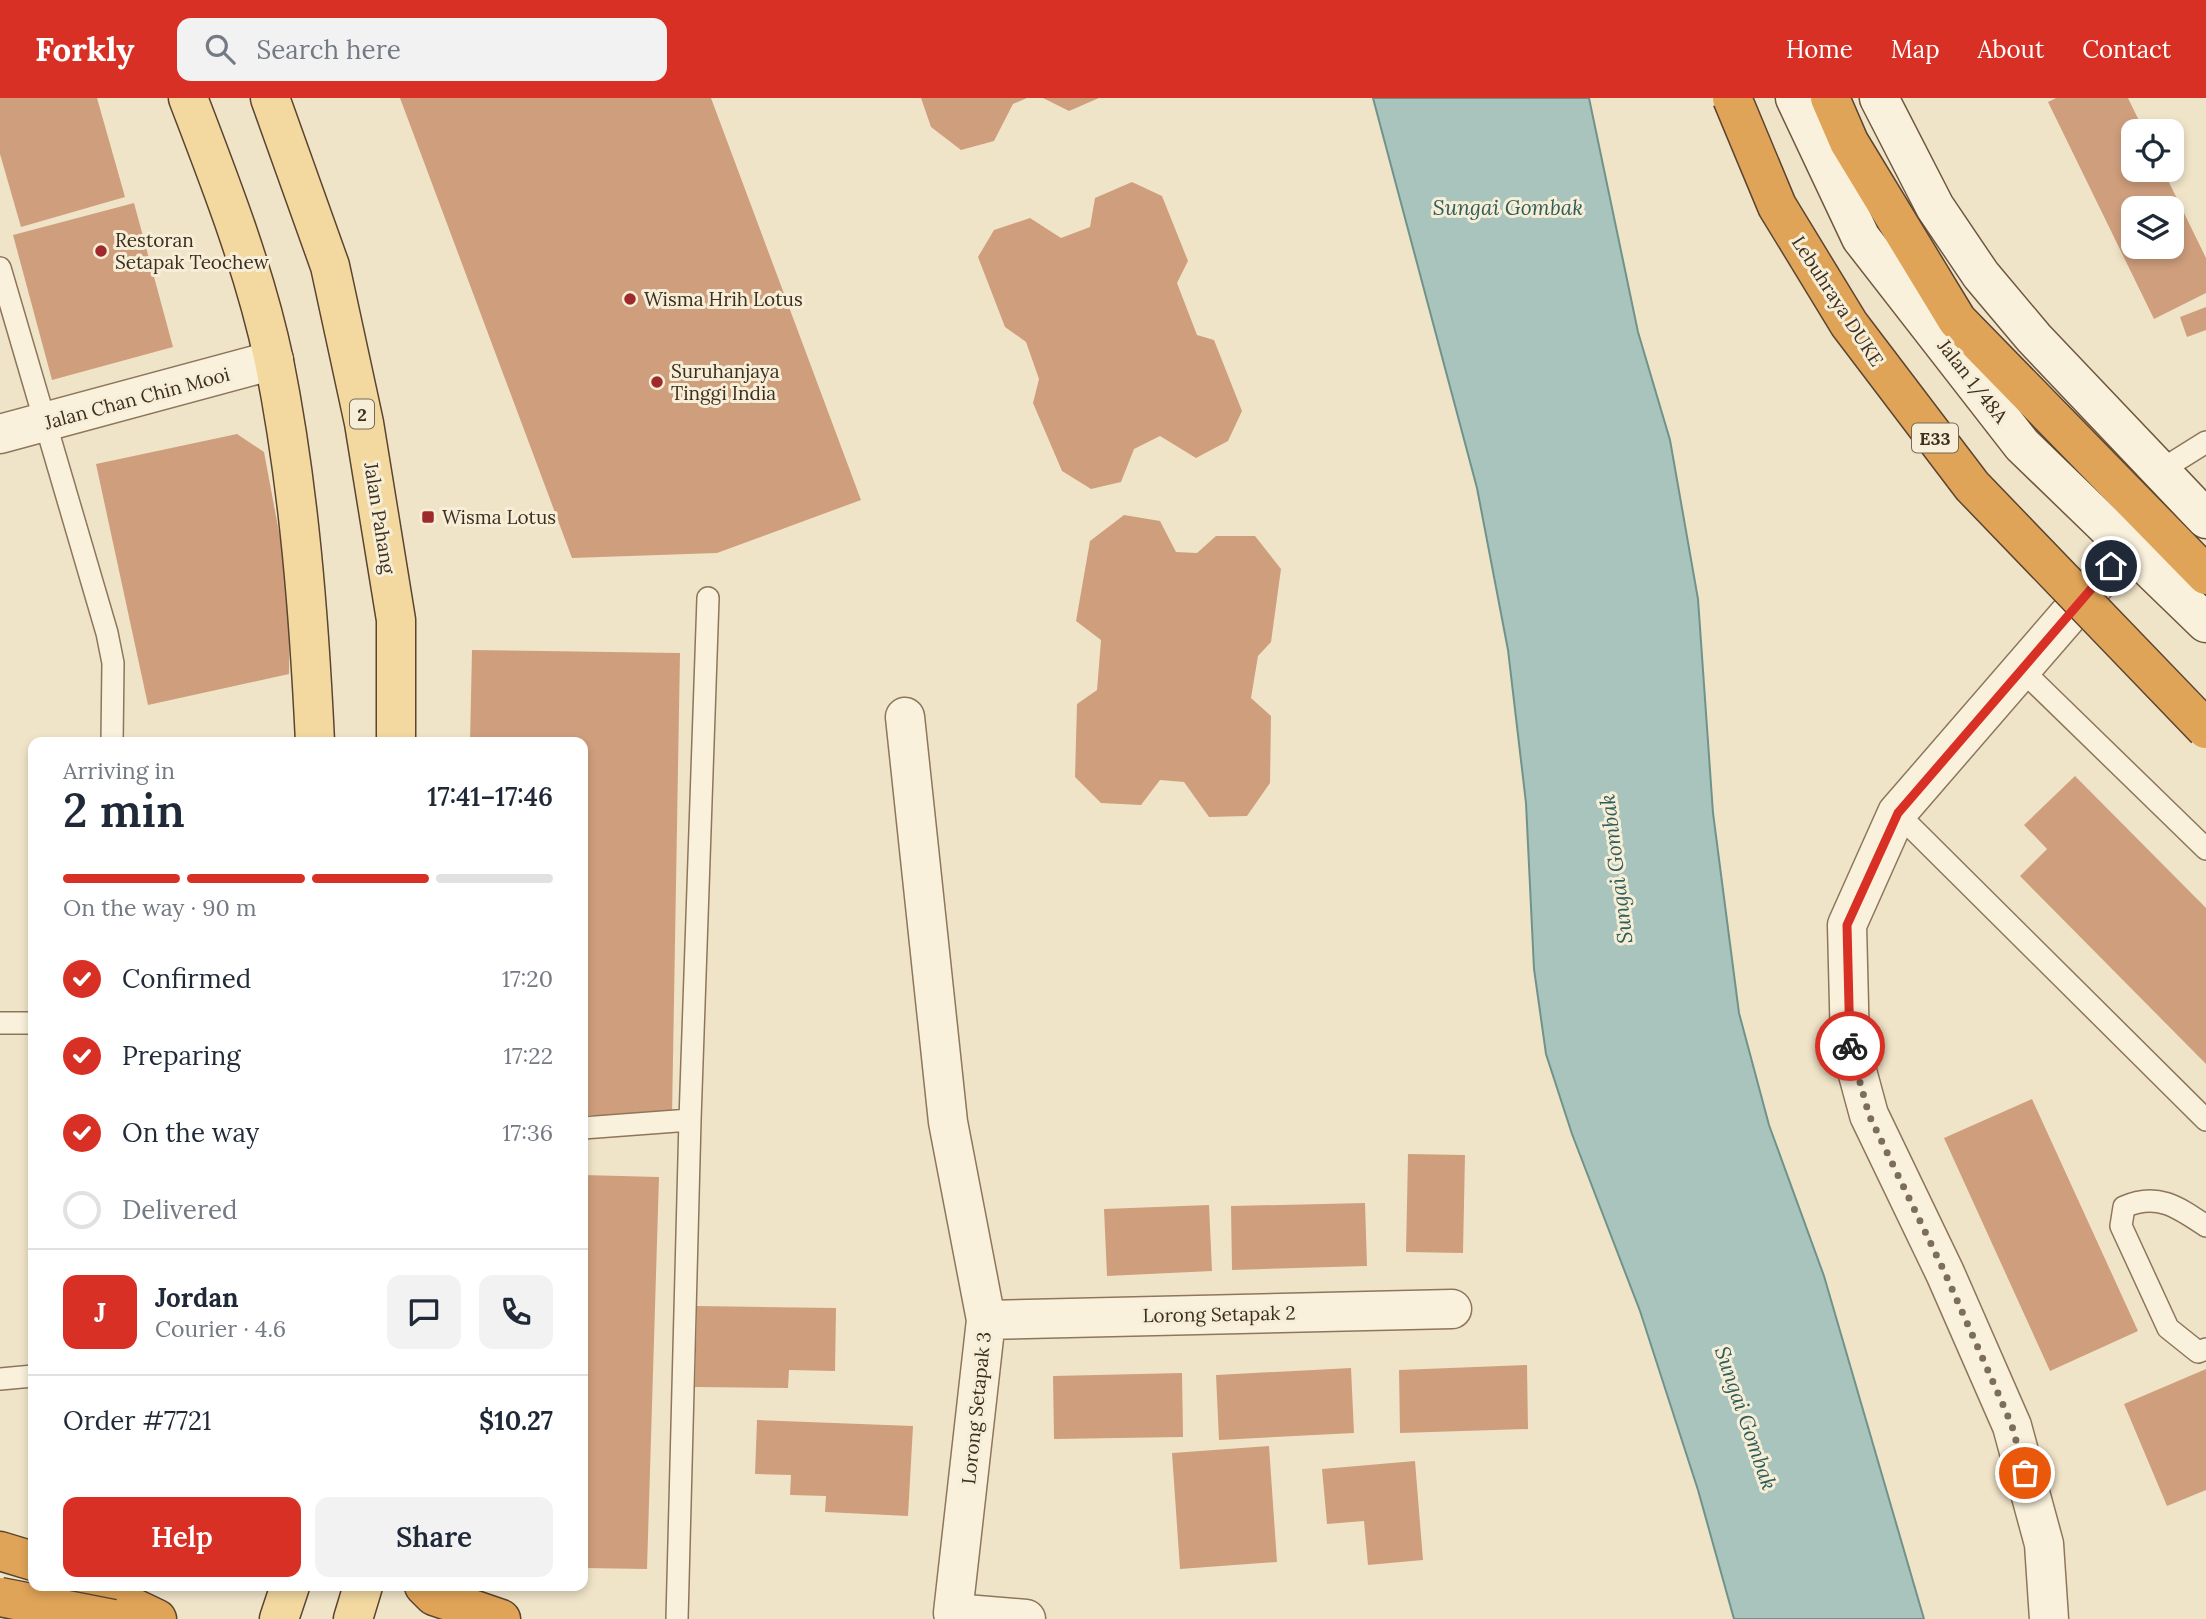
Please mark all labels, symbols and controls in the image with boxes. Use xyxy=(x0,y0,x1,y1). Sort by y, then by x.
search box xyxy=(177,18,667,81)
text: Forkly xyxy=(35,28,135,70)
icon: search xyxy=(201,30,239,68)
text: Search here xyxy=(257,33,401,66)
text: Home xyxy=(1786,34,1853,65)
text: Map xyxy=(1891,34,1940,65)
text: About xyxy=(1978,34,2044,65)
text: Contact xyxy=(2082,34,2171,65)
map controls xyxy=(2121,119,2184,259)
button: locate xyxy=(2121,119,2184,182)
water label: Sungai Gombak xyxy=(1433,194,1583,221)
button: layers xyxy=(2121,196,2184,259)
place label: Restoran Setapak Teochew xyxy=(115,228,270,274)
street label: Lebuhraya DUKE xyxy=(1787,231,1889,371)
marker: Restoran Setapak Teochew xyxy=(93,243,109,259)
place label: Wisma Hrih Lotus xyxy=(644,287,803,311)
marker: Wisma Hrih Lotus xyxy=(622,291,638,307)
street label: Jalan 1/48A xyxy=(1931,333,2014,429)
place label: Suruhanjaya Tinggi India xyxy=(671,359,780,405)
street label: Jalan Chan Chin Mooi xyxy=(41,362,232,435)
marker: Suruhanjaya Tinggi India xyxy=(649,374,665,390)
road number: 2 xyxy=(350,400,374,428)
road number: E33 xyxy=(1912,424,1958,452)
street label: Jalan Pahang xyxy=(359,460,401,576)
place label: Wisma Lotus xyxy=(442,505,556,529)
marker: Wisma Lotus xyxy=(420,509,436,525)
pin xyxy=(2081,536,2141,596)
icon: home xyxy=(2092,547,2130,585)
text: Arriving in xyxy=(63,756,175,785)
text: 17:41–17:46 xyxy=(427,780,553,813)
text: 2 min xyxy=(63,781,185,840)
water label: Sungai Gombak xyxy=(1593,793,1639,945)
text: On the way · 90 m xyxy=(63,893,256,922)
icon: check xyxy=(63,960,101,998)
text: Confirmed xyxy=(122,962,251,995)
text: 17:20 xyxy=(502,964,553,993)
courier xyxy=(1815,1011,1885,1081)
icon: bike xyxy=(1831,1027,1869,1065)
icon: check xyxy=(63,1037,101,1075)
text: Preparing xyxy=(122,1039,241,1072)
text: 17:22 xyxy=(504,1041,553,1070)
icon: check xyxy=(63,1114,101,1152)
text: On the way xyxy=(122,1116,259,1149)
text: 17:36 xyxy=(502,1118,553,1147)
text: Delivered xyxy=(122,1193,238,1226)
button: chat xyxy=(387,1275,461,1349)
button: phone xyxy=(479,1275,553,1349)
text: Jordan xyxy=(155,1281,239,1314)
text: J xyxy=(94,1296,106,1329)
street label: Lorong Setapak 2 xyxy=(1142,1301,1296,1327)
text: Courier · 4.6 xyxy=(155,1314,286,1343)
street label: Lorong Setapak 3 xyxy=(956,1330,996,1486)
water label: Sungai Gombak xyxy=(1709,1343,1783,1494)
text: Order #7721 xyxy=(63,1404,211,1437)
text: $10.27 xyxy=(479,1404,553,1437)
pin xyxy=(1995,1443,2055,1503)
icon: bag xyxy=(2006,1454,2044,1492)
button: Help xyxy=(63,1497,301,1577)
button: Share xyxy=(315,1497,553,1577)

